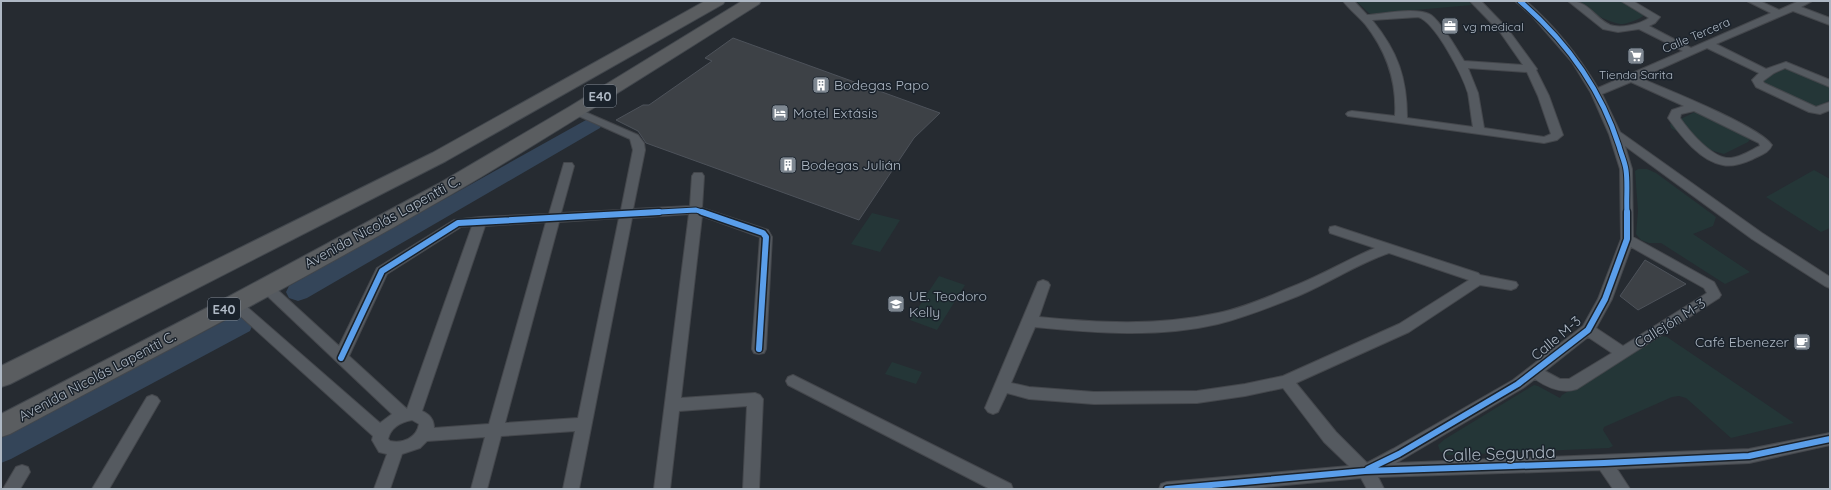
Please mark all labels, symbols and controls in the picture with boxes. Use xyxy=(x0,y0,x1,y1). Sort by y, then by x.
street label: Calle Tercera xyxy=(1660,14,1732,56)
office icon: vg medical xyxy=(1440,16,1460,36)
place label: vg medical xyxy=(1463,19,1524,34)
supermarket icon: Tienda Sarita xyxy=(1626,46,1646,66)
place label: Tienda Sarita xyxy=(1599,67,1673,82)
building icon: Bodegas Papo xyxy=(811,75,831,95)
place label: Bodegas Papo xyxy=(834,76,929,94)
road number: E40 xyxy=(584,85,616,107)
hotel icon: Motel Extásis xyxy=(770,103,790,123)
place label: Motel Extásis xyxy=(793,104,877,122)
building icon: Bodegas Julián xyxy=(778,155,798,175)
place label: Bodegas Julián xyxy=(801,156,901,174)
street label: Avenida Nicolás Lapentti C. xyxy=(301,172,463,272)
place label: UE. Teodoro Kelly xyxy=(909,287,987,321)
school or university icon: UE. Teodoro Kelly xyxy=(886,294,906,314)
street label: Callejón M-3 xyxy=(1631,294,1709,352)
road number: E40 xyxy=(208,298,240,320)
street label: Calle M-3 xyxy=(1527,312,1585,364)
street label: Avenida Nicolás Lapentti C. xyxy=(15,327,179,425)
cafe icon: Café Ebenezer xyxy=(1792,332,1812,352)
place label: Café Ebenezer xyxy=(1695,333,1790,351)
street label: Calle Segunda xyxy=(1442,441,1556,465)

